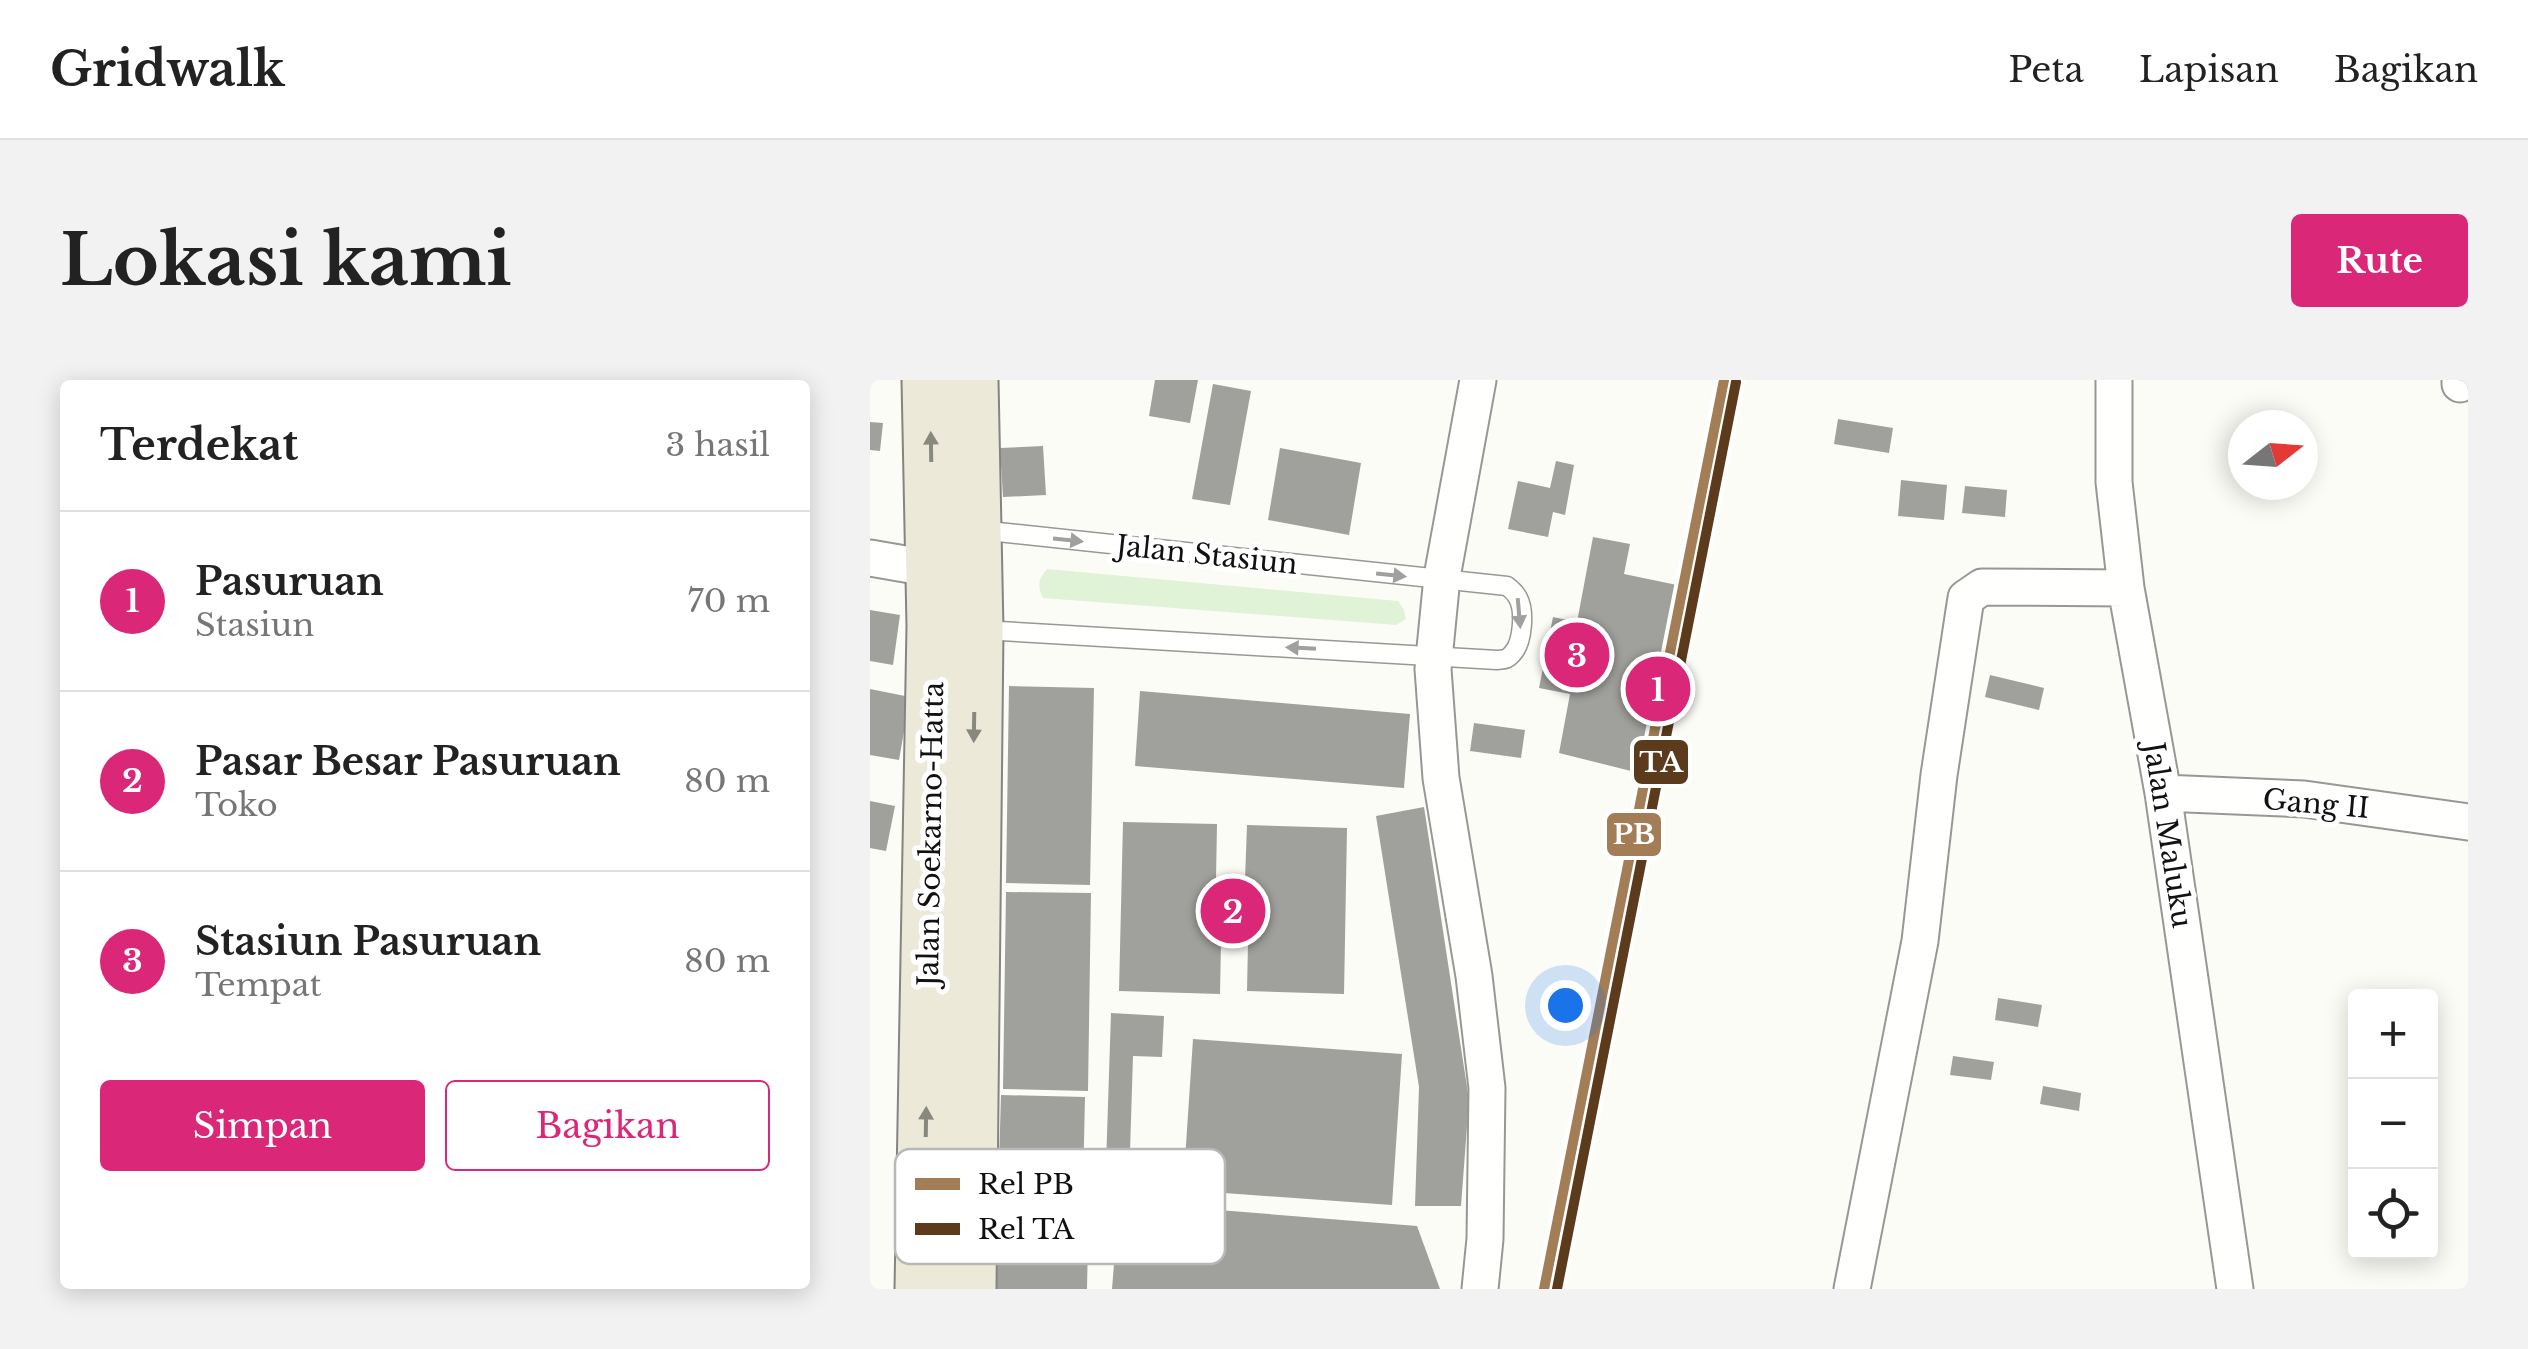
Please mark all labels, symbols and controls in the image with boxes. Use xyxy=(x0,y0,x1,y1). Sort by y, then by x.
text: Gridwalk xyxy=(50,39,285,99)
text: Peta xyxy=(2008,48,2084,91)
text: Lapisan xyxy=(2139,48,2279,91)
text: Bagikan xyxy=(2334,48,2478,91)
button: Rute xyxy=(2291,214,2468,307)
text: Lokasi kami xyxy=(60,217,512,304)
north arrow xyxy=(2228,410,2318,500)
text: Terdekat xyxy=(100,419,298,471)
text: 3 hasil xyxy=(666,425,770,465)
one-way arrow xyxy=(923,430,939,462)
street label: Jalan Stasiun xyxy=(1111,528,1299,582)
one-way arrow xyxy=(1053,532,1085,548)
text: Pasuruan xyxy=(195,558,384,605)
one-way arrow xyxy=(1376,567,1408,583)
text: 1 xyxy=(126,581,139,621)
text: 70 m xyxy=(688,581,770,621)
one-way arrow xyxy=(1511,598,1527,629)
text: Stasiun xyxy=(195,605,314,645)
pin: 3 xyxy=(1544,618,1610,692)
one-way arrow xyxy=(1284,640,1316,656)
pin: 1 xyxy=(1626,652,1690,726)
street label: Jalan Soekarno-Hatta xyxy=(911,681,951,991)
one-way arrow xyxy=(966,712,982,744)
street label: Jalan Maluku xyxy=(2135,736,2200,931)
text: Pasar Besar Pasuruan xyxy=(195,738,621,785)
line badge: TA xyxy=(1632,738,1690,786)
text: TA xyxy=(1639,745,1684,780)
text: 2 xyxy=(122,761,143,801)
text: 80 m xyxy=(684,761,770,801)
street label: Gang II xyxy=(2261,782,2371,826)
text: Toko xyxy=(195,785,278,825)
line badge: PB xyxy=(1605,811,1663,858)
text: PB xyxy=(1613,817,1655,852)
pin: 2 xyxy=(1200,874,1266,948)
text: Stasiun Pasuruan xyxy=(195,918,541,965)
text: 3 xyxy=(122,941,143,981)
text: 80 m xyxy=(684,941,770,981)
text: Tempat xyxy=(195,965,322,1005)
your location xyxy=(1540,980,1591,1031)
map controls xyxy=(2348,989,2438,1259)
button: + xyxy=(2348,989,2438,1079)
button: − xyxy=(2348,1079,2438,1169)
button: Simpan xyxy=(100,1080,425,1171)
button: Bagikan xyxy=(445,1080,770,1171)
one-way arrow xyxy=(919,1105,935,1137)
legend xyxy=(895,1149,1225,1264)
text: Rel PB xyxy=(978,1167,1074,1202)
button: locate xyxy=(2348,1169,2438,1259)
text: Rel TA xyxy=(978,1212,1075,1247)

